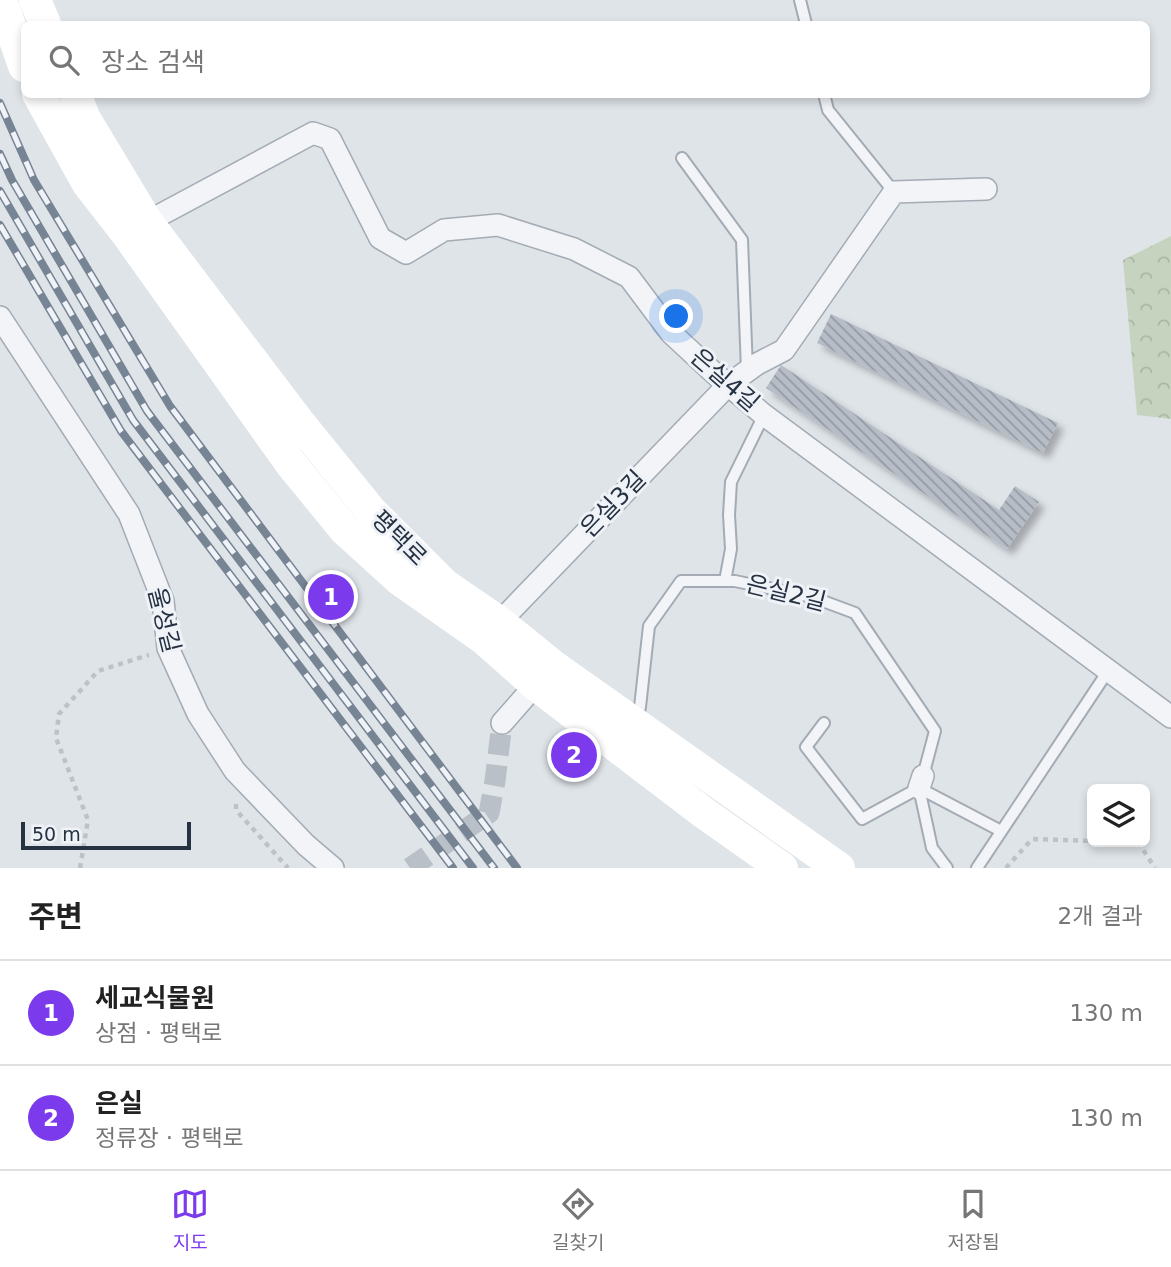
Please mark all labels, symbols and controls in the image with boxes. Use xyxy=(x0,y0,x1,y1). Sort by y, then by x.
search box xyxy=(21,21,1150,98)
icon: search xyxy=(45,41,83,79)
text: 장소 검색 xyxy=(101,47,205,77)
your location xyxy=(659,299,693,333)
street label: 은실4길 xyxy=(685,343,765,417)
street label: 은실3길 xyxy=(575,465,651,543)
street label: 평택로 xyxy=(366,505,432,571)
street label: 은실2길 xyxy=(743,570,829,616)
pin: 1 xyxy=(308,571,354,623)
street label: 울성길 xyxy=(142,584,186,656)
pin: 2 xyxy=(551,729,597,781)
map controls xyxy=(1087,784,1150,847)
button: layers xyxy=(1087,784,1150,847)
scale bar xyxy=(21,819,191,851)
text: 50 m xyxy=(32,823,81,845)
text: 주변 xyxy=(28,899,83,934)
text: 2개 결과 xyxy=(1058,903,1143,929)
text: 세교식물원 xyxy=(95,983,215,1013)
text: 1 xyxy=(43,1000,59,1026)
text: 130 m xyxy=(1069,1000,1143,1026)
text: 상점 · 평택로 xyxy=(95,1020,223,1046)
text: 은실 xyxy=(95,1088,143,1118)
text: 2 xyxy=(43,1105,59,1131)
text: 130 m xyxy=(1069,1105,1143,1131)
text: 정류장 · 평택로 xyxy=(95,1125,244,1151)
tab: 지도 xyxy=(171,1185,209,1254)
tab: 길찾기 xyxy=(552,1185,604,1254)
tab: 저장됨 xyxy=(947,1185,1000,1254)

